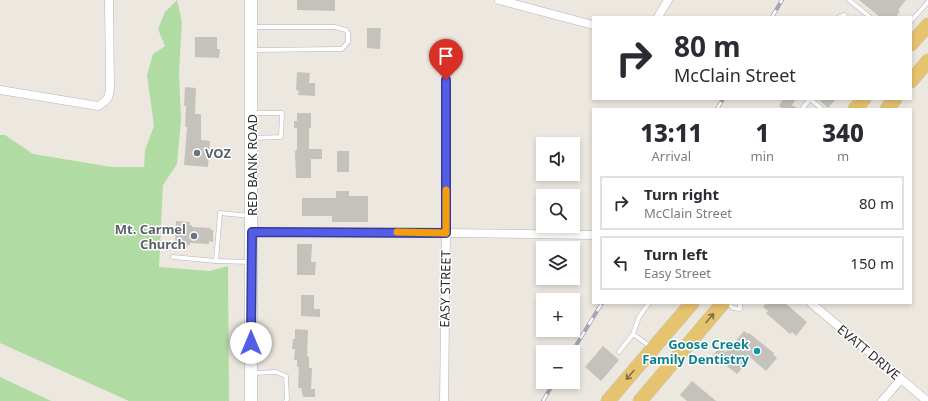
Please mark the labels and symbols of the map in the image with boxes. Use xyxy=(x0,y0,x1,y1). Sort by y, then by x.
pin xyxy=(429,39,463,80)
street label: RED BANK ROAD xyxy=(243,114,261,216)
place label: VOZ xyxy=(205,144,231,162)
marker: VOZ xyxy=(192,148,202,158)
place label: Mt. Carmel Church xyxy=(115,220,186,253)
marker: Mt. Carmel Church xyxy=(189,231,199,241)
street label: EASY STREET xyxy=(435,249,455,328)
one-way arrow xyxy=(706,312,715,323)
street label: EVATT DRIVE xyxy=(834,320,904,384)
position arrow xyxy=(230,322,272,364)
place label: Goose Creek Family Dentistry xyxy=(642,335,750,368)
marker: Goose Creek Family Dentistry xyxy=(752,346,762,356)
one-way arrow xyxy=(626,370,635,381)

